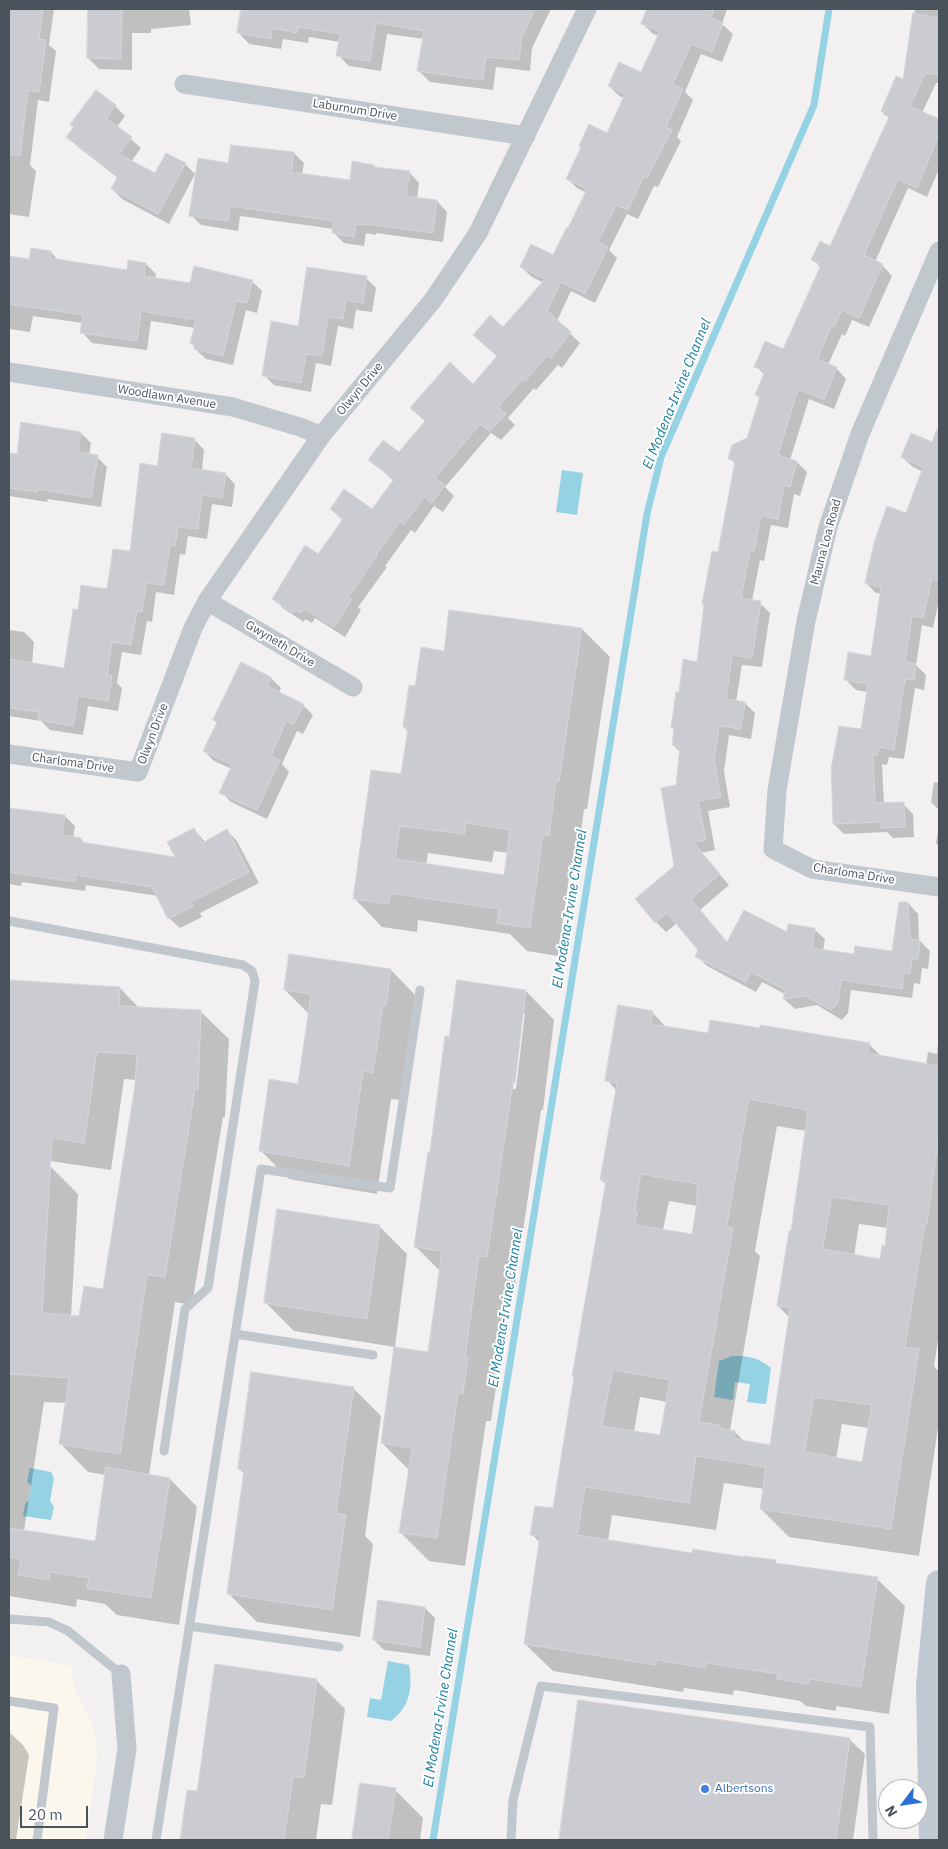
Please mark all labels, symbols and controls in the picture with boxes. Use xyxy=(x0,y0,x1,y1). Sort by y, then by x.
street label: Laburnum Drive xyxy=(312,96,398,124)
water label: El Modena-Irvine Channel xyxy=(639,316,715,472)
street label: Olwyn Drive xyxy=(334,360,386,418)
street label: Woodlawn Avenue xyxy=(117,382,217,412)
street label: Mauna Loa Road xyxy=(808,497,844,587)
street label: Gwyneth Drive xyxy=(243,618,317,670)
street label: Olwyn Drive xyxy=(135,701,171,767)
street label: Charloma Drive xyxy=(31,750,115,776)
water label: El Modena-Irvine Channel xyxy=(549,828,591,990)
street label: Charloma Drive xyxy=(812,860,896,888)
water label: El Modena-Irvine Channel xyxy=(485,1227,527,1389)
water label: El Modena-Irvine Channel xyxy=(420,1627,462,1789)
north arrow xyxy=(878,1779,928,1829)
place label: Albertsons xyxy=(715,1782,773,1796)
marker: Albertsons xyxy=(699,1783,711,1795)
scale bar xyxy=(22,1796,90,1828)
text: N xyxy=(881,1802,901,1820)
text: 20 m xyxy=(28,1805,63,1824)

